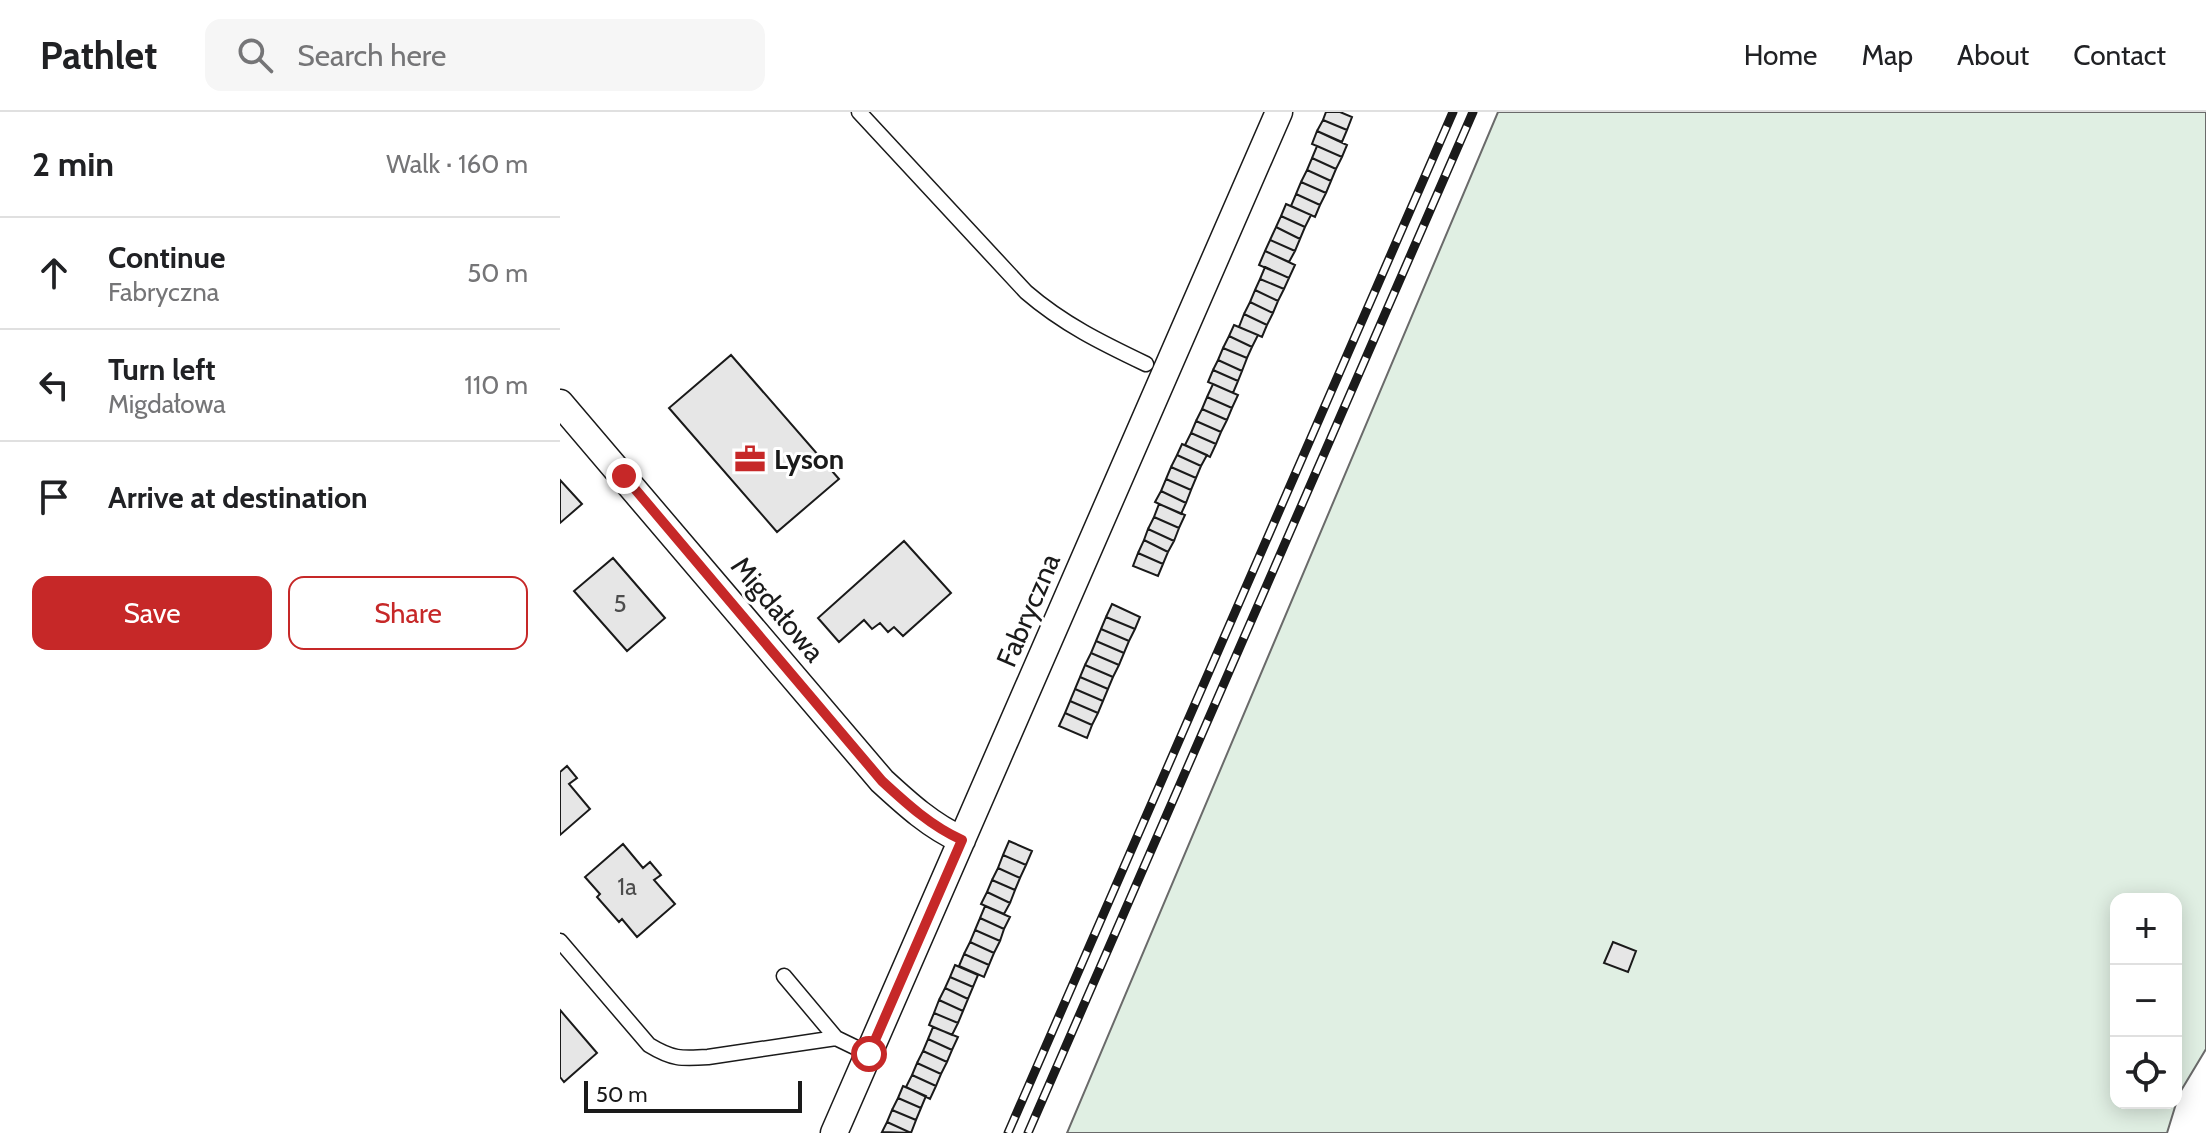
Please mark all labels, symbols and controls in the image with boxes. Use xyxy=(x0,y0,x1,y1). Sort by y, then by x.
search box xyxy=(205,19,765,91)
text: Pathlet xyxy=(40,32,157,79)
icon: search xyxy=(233,33,277,77)
text: Search here xyxy=(297,37,446,74)
text: Home xyxy=(1744,38,1817,72)
text: Map xyxy=(1861,38,1913,72)
text: About xyxy=(1957,38,2029,72)
text: Contact xyxy=(2073,38,2166,72)
text: 2 min xyxy=(32,143,114,185)
text: Walk · 160 m xyxy=(386,148,528,180)
text: Continue xyxy=(108,239,225,276)
icon: ahead xyxy=(32,251,76,295)
text: 50 m xyxy=(467,257,528,289)
text: Fabryczna xyxy=(108,276,219,308)
text: Turn left xyxy=(108,351,216,388)
icon: left xyxy=(32,363,76,407)
text: 110 m xyxy=(464,369,528,401)
text: Migdałowa xyxy=(108,388,226,420)
office icon: Lyson xyxy=(733,442,767,476)
place label: Lyson xyxy=(774,442,844,476)
route end xyxy=(606,458,642,494)
icon: arrive xyxy=(32,475,76,519)
text: Arrive at destination xyxy=(108,479,368,516)
street label: Fabryczna xyxy=(989,548,1067,672)
street label: Migdałowa xyxy=(724,550,832,669)
button: Save xyxy=(32,576,272,650)
button: Share xyxy=(288,576,528,650)
house number: 5 xyxy=(614,589,626,618)
house number: 1a xyxy=(617,872,637,901)
map controls xyxy=(2110,893,2182,1109)
button: + xyxy=(2110,893,2182,965)
button: − xyxy=(2110,965,2182,1037)
route start xyxy=(851,1036,887,1072)
button: locate xyxy=(2110,1037,2182,1109)
scale bar xyxy=(584,1077,802,1113)
text: 50 m xyxy=(596,1081,648,1108)

